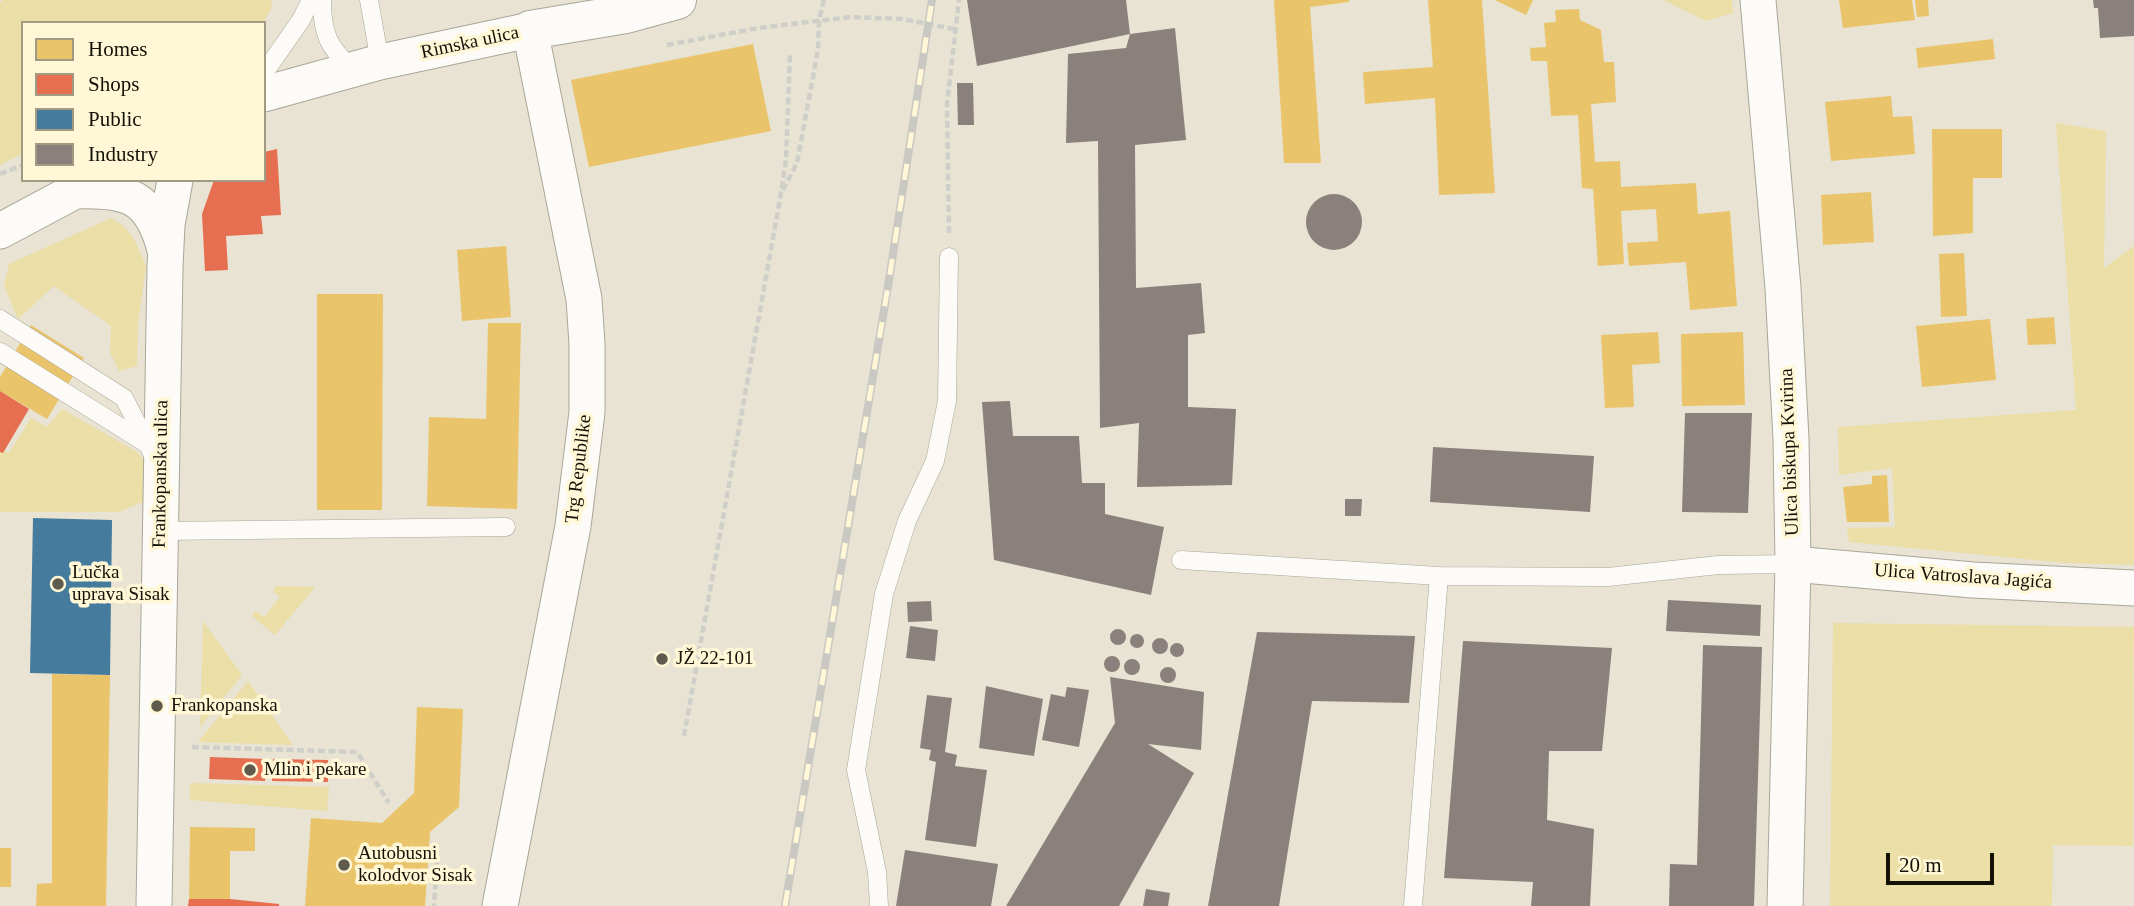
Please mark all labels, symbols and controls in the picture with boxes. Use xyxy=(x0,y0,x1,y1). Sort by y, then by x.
legend xyxy=(21,21,266,182)
street label: Rimska ulica xyxy=(419,21,521,65)
text: Homes xyxy=(88,37,148,61)
text: Shops xyxy=(88,72,139,96)
text: Public xyxy=(88,107,142,131)
text: Industry xyxy=(88,142,158,166)
street label: Ulica biskupa Kvirina xyxy=(1776,368,1804,536)
street label: Frankopanska ulica xyxy=(148,400,174,548)
street label: Trg Republike xyxy=(561,413,597,525)
street label: Ulica Vatroslava Jagića xyxy=(1873,559,2053,595)
place label: Lučka uprava Sisak xyxy=(72,562,170,606)
marker: Lučka uprava Sisak xyxy=(50,576,66,592)
place label: JŽ 22-101 xyxy=(676,648,754,670)
marker: JŽ 22-101 xyxy=(654,651,670,667)
place label: Frankopanska xyxy=(171,695,278,717)
marker: Frankopanska xyxy=(149,698,165,714)
place label: Mlin i pekare xyxy=(264,759,366,781)
marker: Mlin i pekare xyxy=(242,762,258,778)
scale bar xyxy=(1889,839,1997,883)
place label: Autobusni kolodvor Sisak xyxy=(358,843,473,887)
text: 20 m xyxy=(1899,853,1942,877)
marker: Autobusni kolodvor Sisak xyxy=(336,857,352,873)

